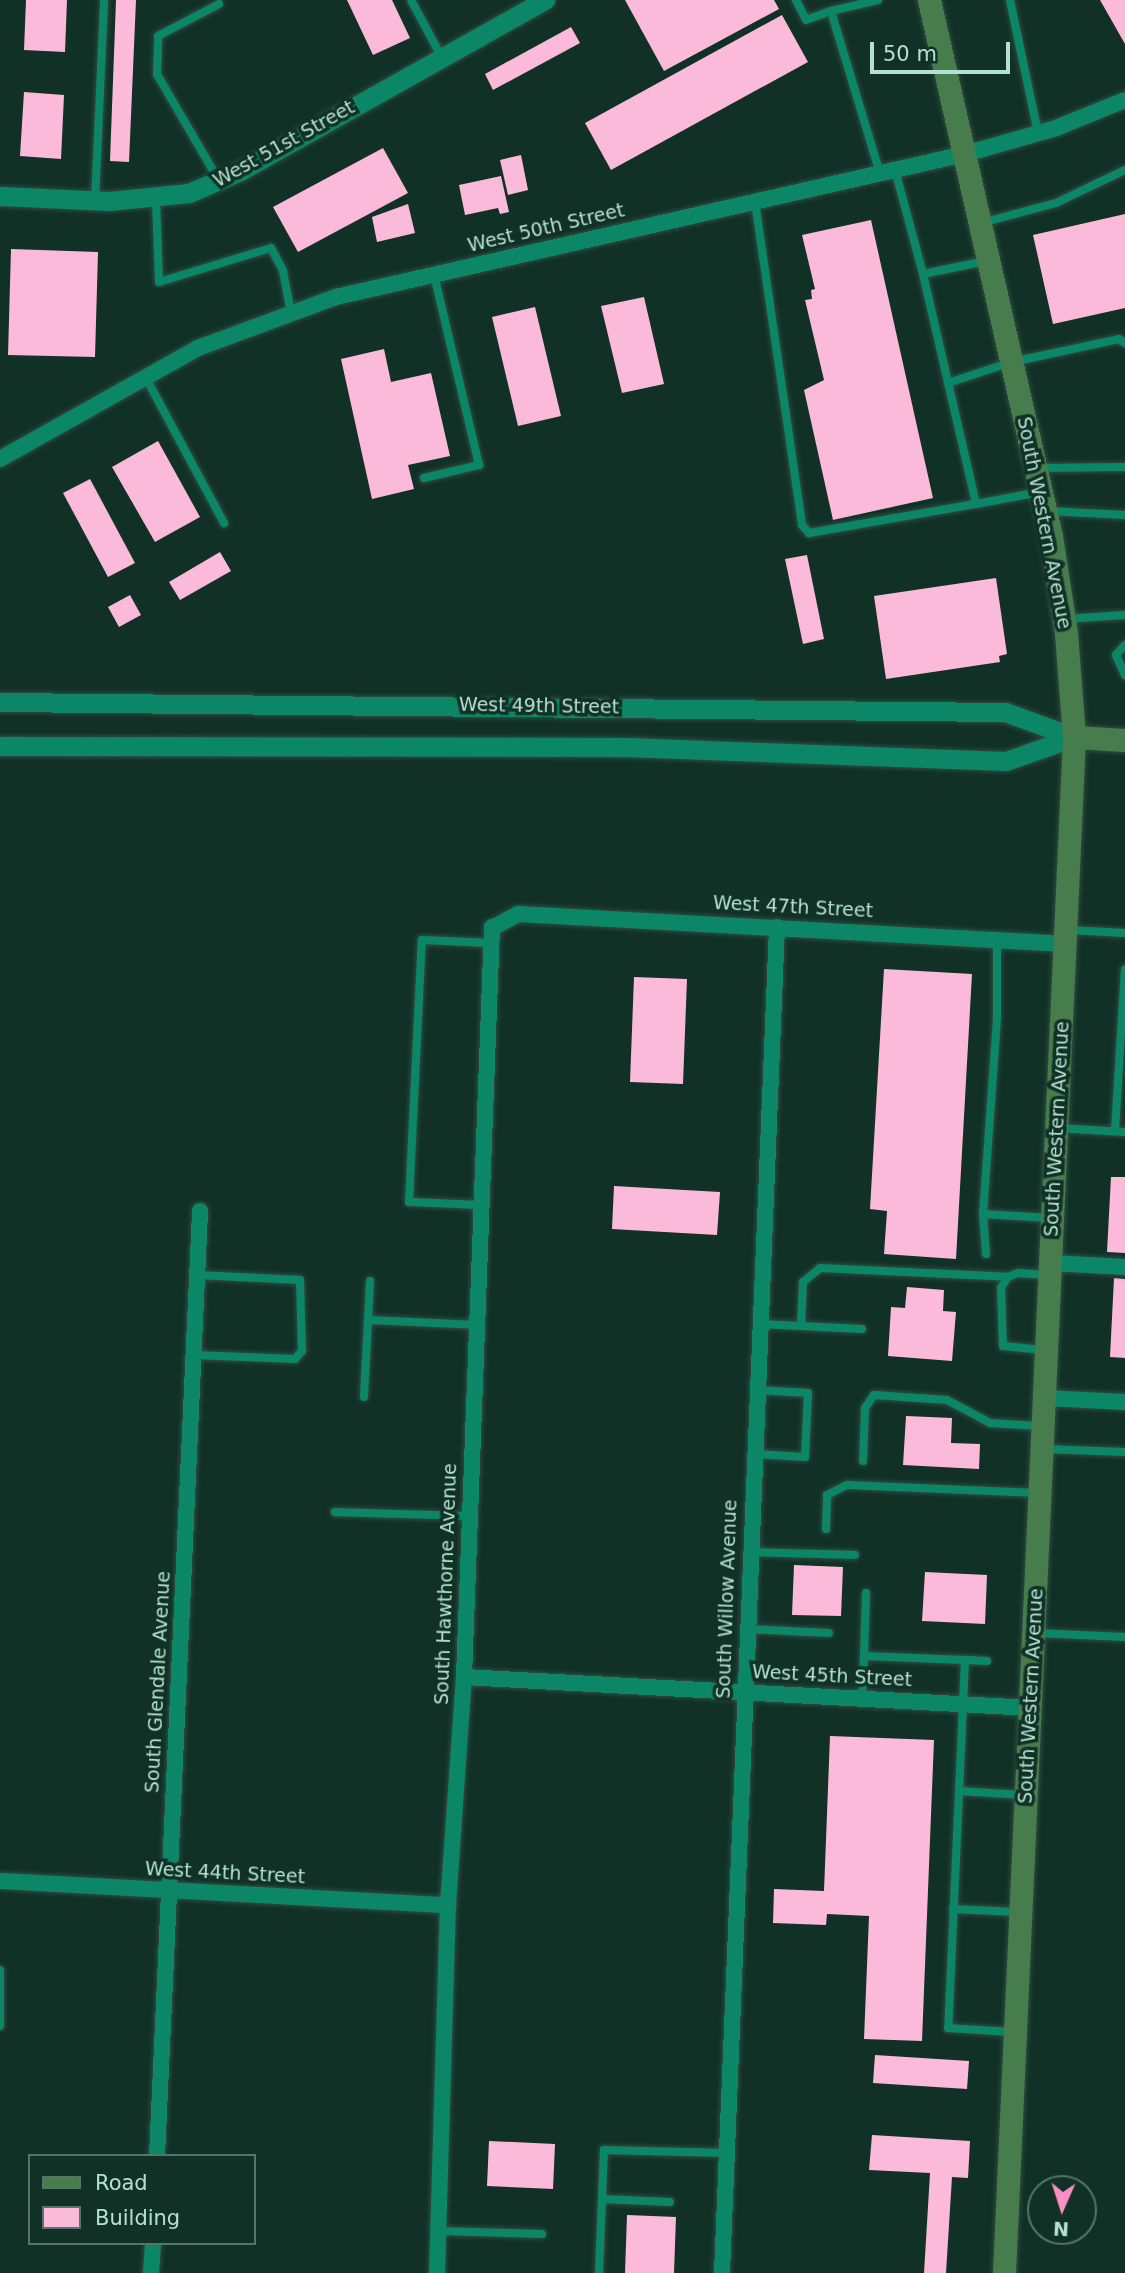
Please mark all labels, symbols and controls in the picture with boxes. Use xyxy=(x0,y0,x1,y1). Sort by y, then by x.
scale bar xyxy=(873,28,1013,72)
text: 50 m xyxy=(883,42,937,66)
street label: West 51st Street xyxy=(209,96,359,192)
street label: West 50th Street xyxy=(465,199,627,257)
street label: South Western Avenue xyxy=(1012,415,1076,631)
street label: West 49th Street xyxy=(459,693,619,719)
street label: West 47th Street xyxy=(712,891,874,923)
street label: South Western Avenue xyxy=(1040,1021,1074,1237)
street label: South Hawthorne Avenue xyxy=(430,1463,462,1705)
street label: South Willow Avenue xyxy=(712,1499,742,1699)
street label: South Glendale Avenue xyxy=(141,1570,175,1794)
street label: South Western Avenue xyxy=(1014,1588,1048,1804)
street label: West 45th Street xyxy=(751,1660,913,1692)
street label: West 44th Street xyxy=(144,1857,306,1889)
legend xyxy=(28,2154,256,2245)
text: Road xyxy=(95,2171,148,2195)
north arrow xyxy=(1027,2175,1097,2245)
text: Building xyxy=(95,2206,180,2230)
text: N xyxy=(1052,2218,1070,2240)

